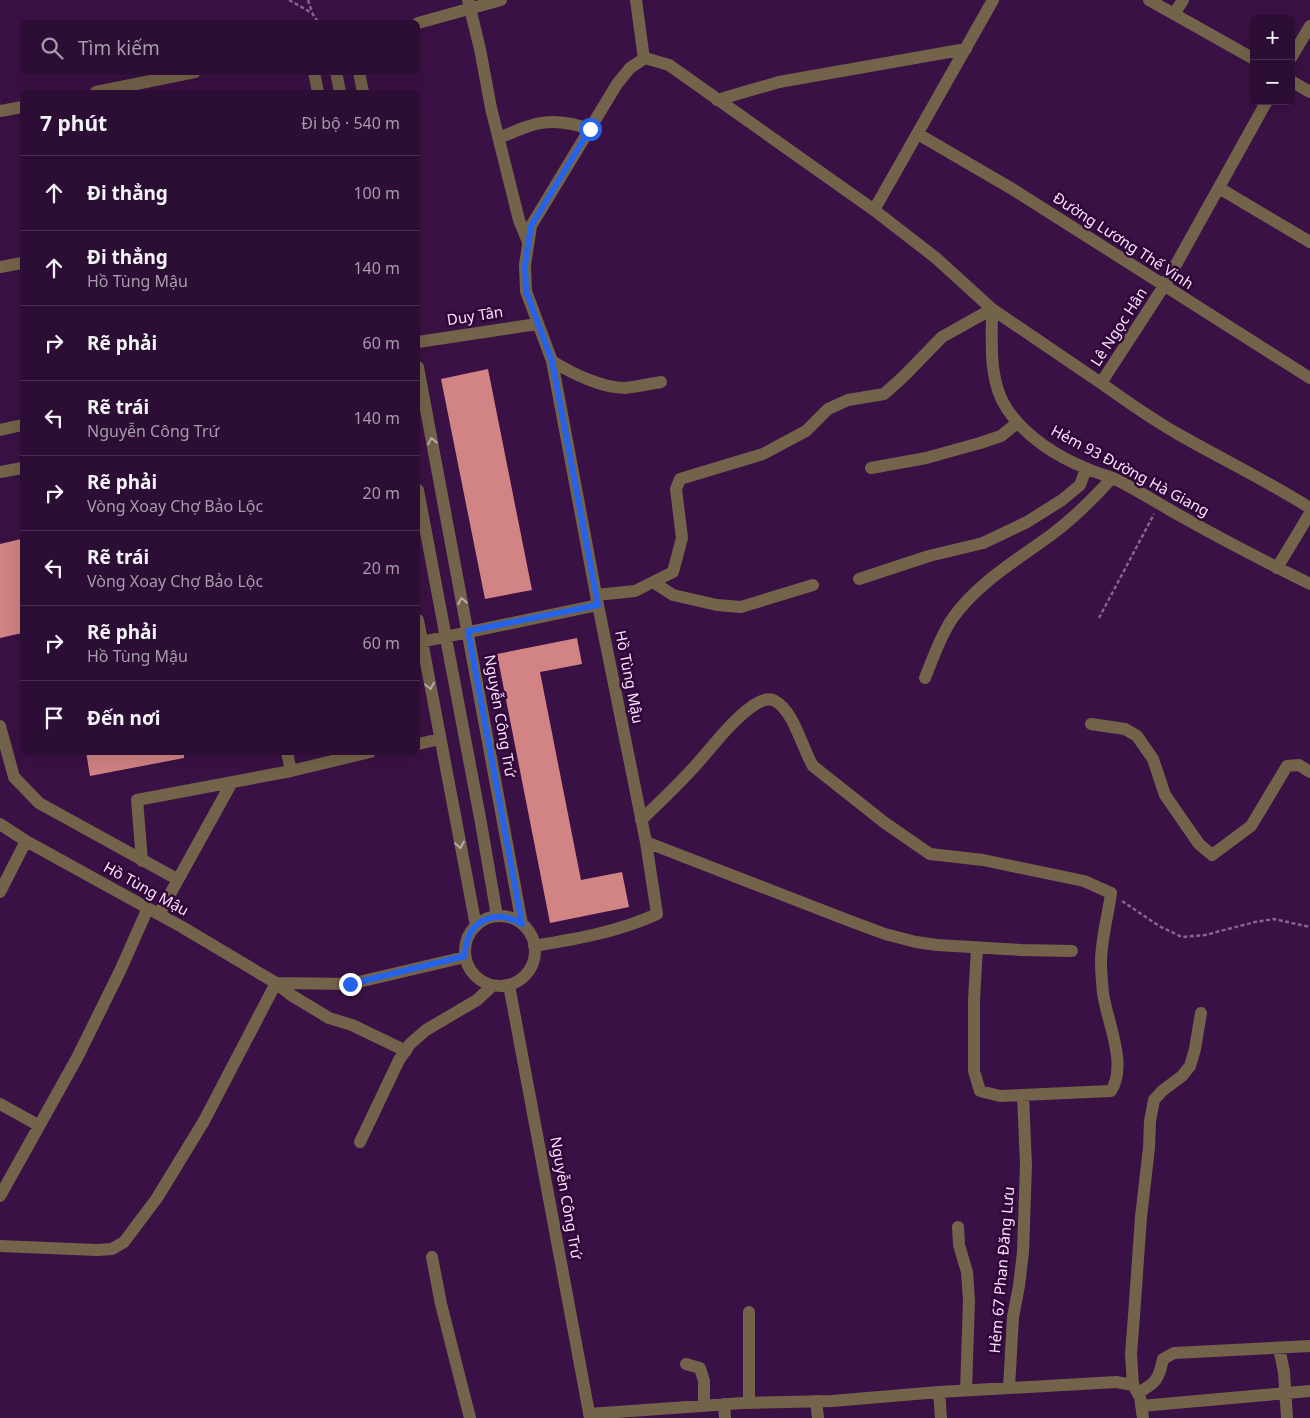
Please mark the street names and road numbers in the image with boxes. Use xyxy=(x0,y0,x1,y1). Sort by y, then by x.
street label: Đường Lương Thế Vinh xyxy=(1049,187,1198,293)
street label: Lê Ngọc Hân xyxy=(1085,283,1151,370)
street label: Duy Tân xyxy=(445,301,504,329)
street label: Hẻm 93 Đường Hà Giang xyxy=(1048,420,1213,520)
street label: Hồ Tùng Mậu xyxy=(611,628,649,725)
street label: Nguyễn Công Trứ xyxy=(480,653,522,780)
street label: Hồ Tùng Mậu xyxy=(100,856,193,920)
street label: Nguyễn Công Trứ xyxy=(546,1135,588,1262)
street label: Hẻm 67 Phan Đăng Lưu xyxy=(984,1186,1018,1354)

